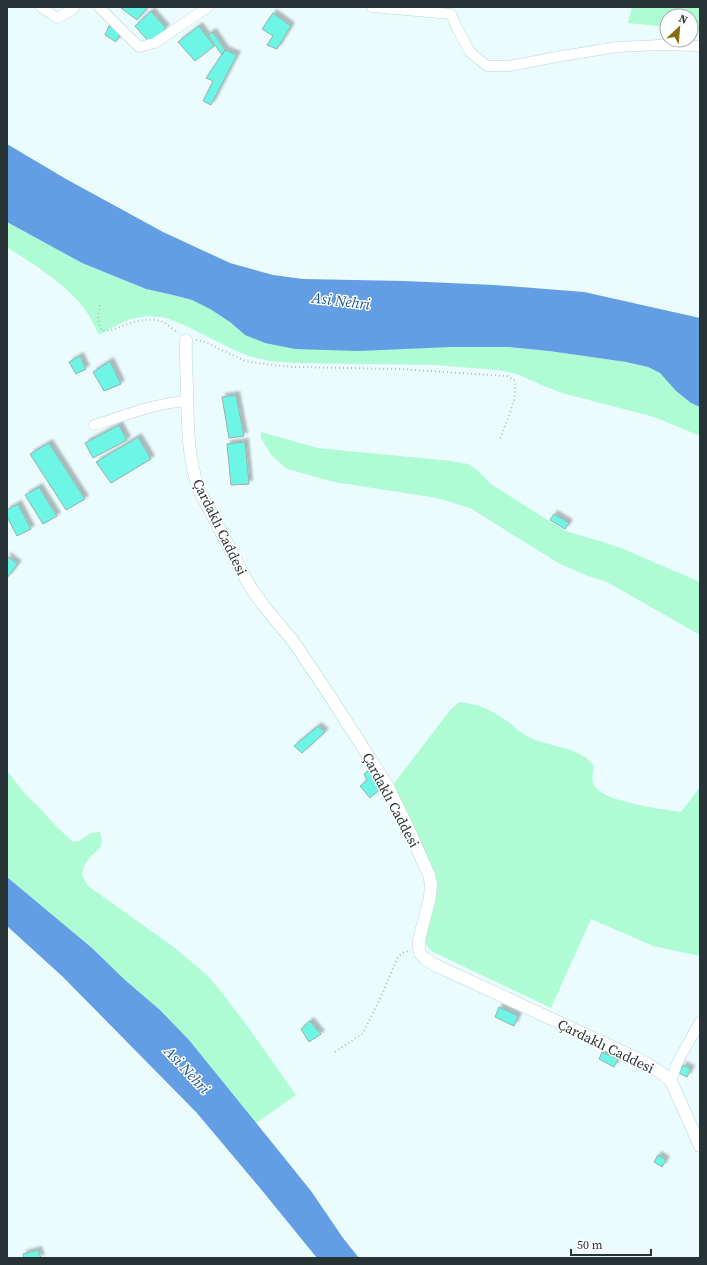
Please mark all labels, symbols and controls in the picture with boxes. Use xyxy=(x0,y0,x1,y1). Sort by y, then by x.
north arrow xyxy=(659,8,699,48)
text: N xyxy=(676,11,690,28)
water label: Asi Nehri xyxy=(310,286,372,315)
street label: Çardaklı Caddesi xyxy=(188,475,252,579)
street label: Çardaklı Caddesi xyxy=(358,749,424,851)
street label: Çardaklı Caddesi xyxy=(554,1014,658,1078)
water label: Asi Nehri xyxy=(159,1040,215,1099)
scale bar xyxy=(571,1231,651,1257)
text: 50 m xyxy=(577,1237,603,1253)

